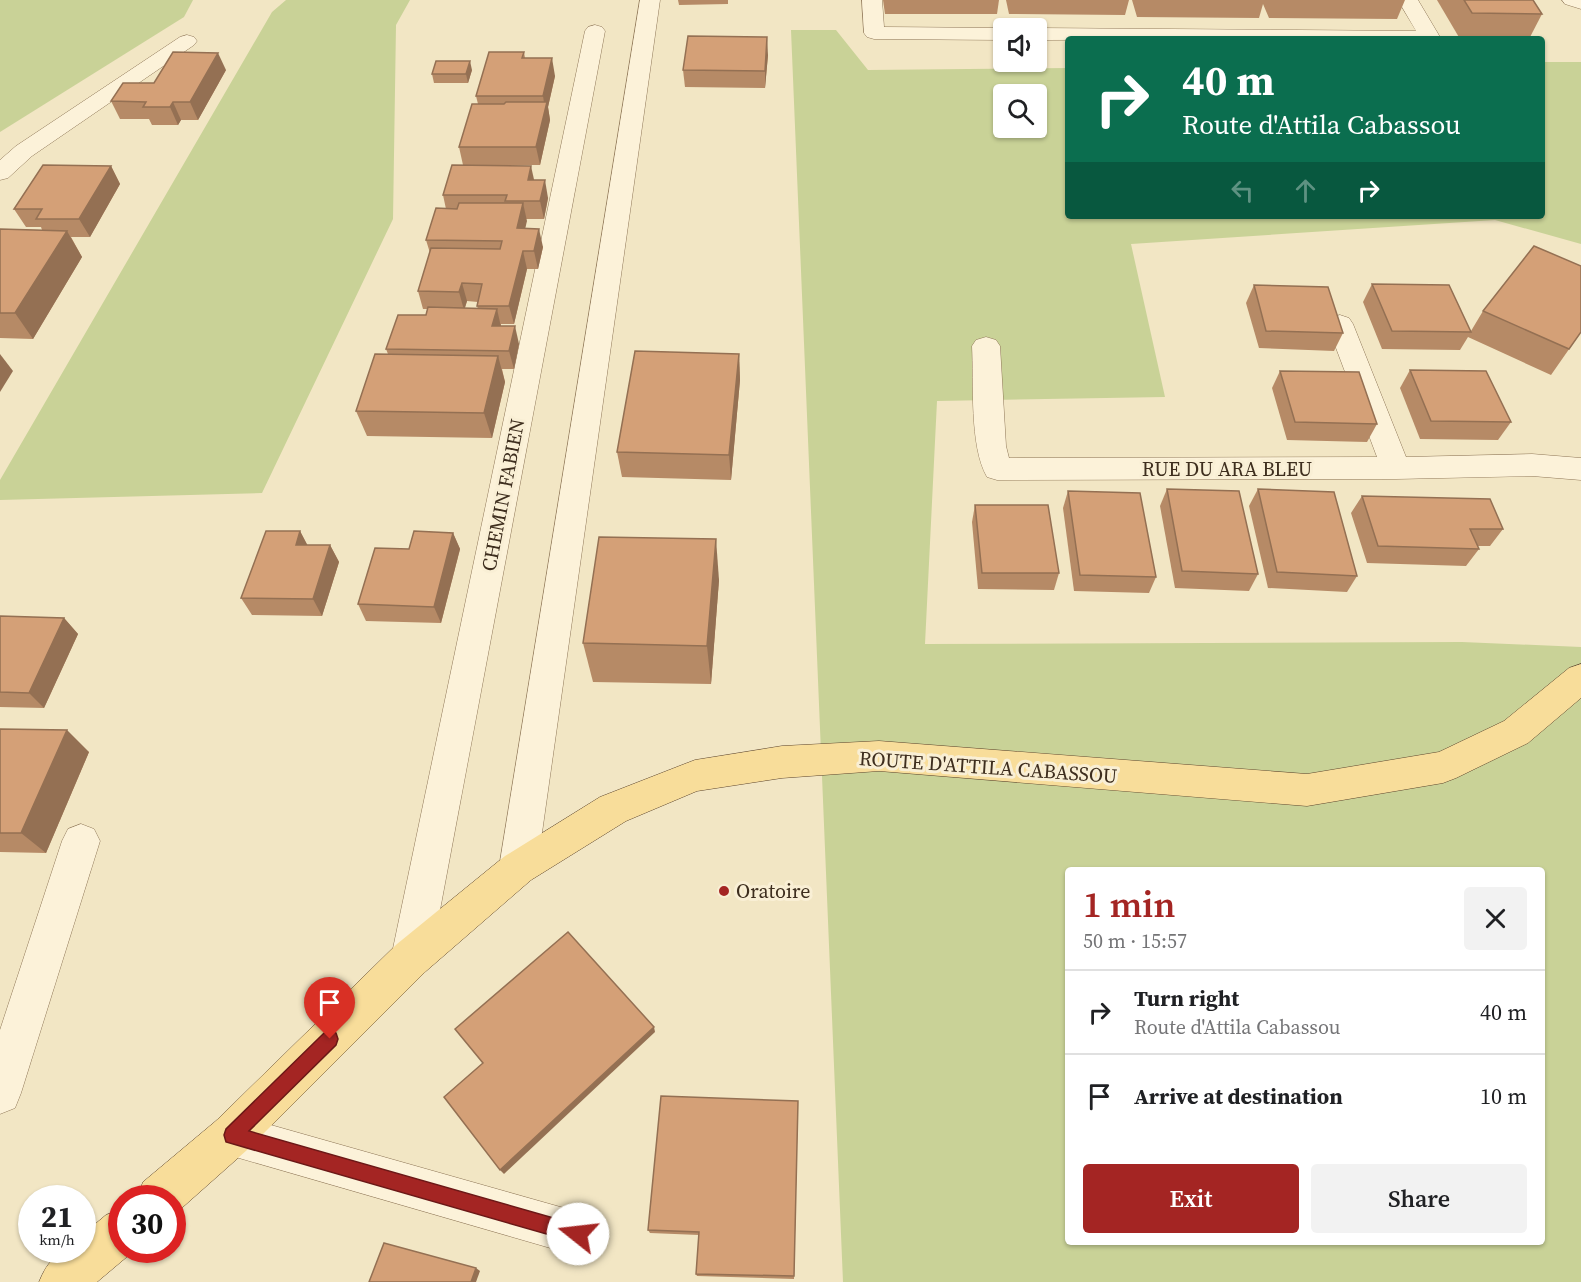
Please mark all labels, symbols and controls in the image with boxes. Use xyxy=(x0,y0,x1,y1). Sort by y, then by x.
map controls xyxy=(993,18,1047,138)
button: sound xyxy=(993,18,1047,72)
text: 40 m xyxy=(1182,51,1275,109)
icon: right xyxy=(1083,60,1161,138)
button: search xyxy=(993,84,1047,138)
text: Route d'Attila Cabassou xyxy=(1182,106,1461,143)
icon: left xyxy=(1226,174,1259,207)
icon: ahead xyxy=(1289,174,1322,207)
icon: right xyxy=(1352,174,1385,207)
street label: CHEMIN FABIEN xyxy=(474,416,532,574)
street label: RUE DU ARA BLEU xyxy=(1142,455,1312,483)
street label: ROUTE D'ATTILA CABASSOU xyxy=(858,744,1118,790)
place label: Oratoire xyxy=(736,877,810,905)
text: 1 min xyxy=(1083,880,1175,929)
marker: Oratoire xyxy=(717,884,731,898)
button: close xyxy=(1464,887,1527,950)
text: 50 m · 15:57 xyxy=(1083,927,1187,955)
pin xyxy=(304,977,355,1039)
text: Turn right xyxy=(1134,983,1239,1013)
icon: arrive xyxy=(313,986,346,1019)
icon: right xyxy=(1083,996,1116,1029)
text: 40 m xyxy=(1480,997,1527,1027)
text: Route d'Attila Cabassou xyxy=(1134,1013,1340,1041)
icon: arrive xyxy=(1083,1080,1116,1113)
text: Arrive at destination xyxy=(1134,1081,1343,1111)
text: 10 m xyxy=(1480,1081,1527,1111)
button: Exit xyxy=(1083,1164,1299,1233)
button: Share xyxy=(1311,1164,1527,1233)
speed limit sign: 30 xyxy=(108,1185,186,1263)
text: 21 xyxy=(41,1196,73,1237)
position arrow xyxy=(546,1202,610,1266)
text: km/h xyxy=(39,1229,75,1250)

